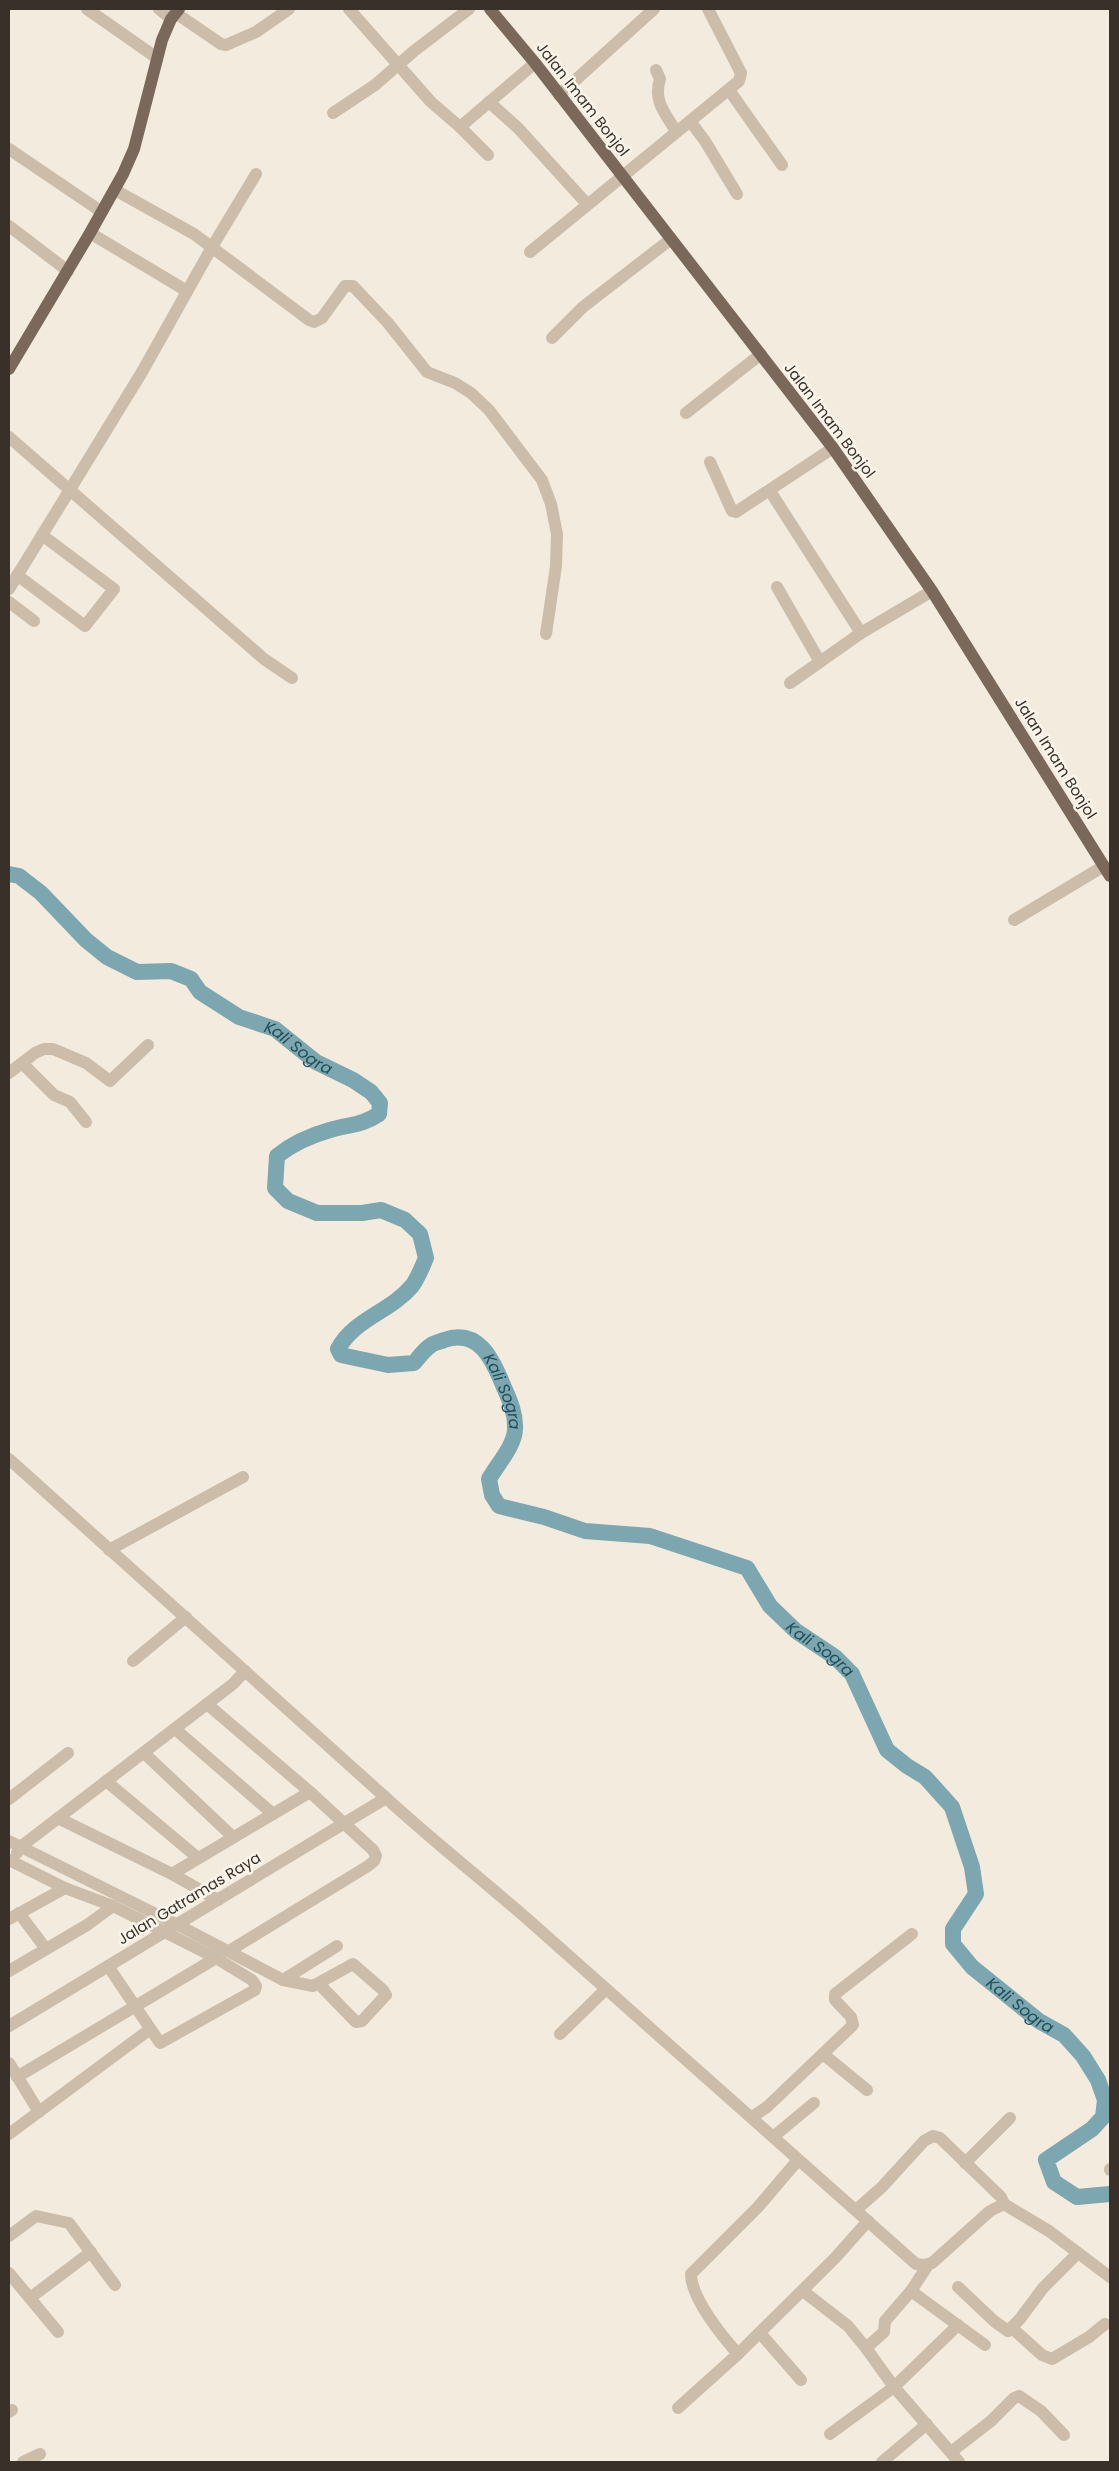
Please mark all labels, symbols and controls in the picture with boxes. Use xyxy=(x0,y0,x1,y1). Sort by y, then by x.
street label: Jalan Imam Bonjol xyxy=(532,38,634,160)
street label: Jalan Imam Bonjol xyxy=(780,358,880,482)
street label: Jalan Imam Bonjol xyxy=(1010,693,1102,823)
water label: Kali Sogra xyxy=(261,1015,337,1080)
water label: Kali Sogra xyxy=(478,1349,527,1430)
water label: Kali Sogra xyxy=(781,1616,860,1682)
street label: Jalan Gatramas Raya xyxy=(113,1847,265,1949)
water label: Kali Sogra xyxy=(981,1971,1058,2039)

